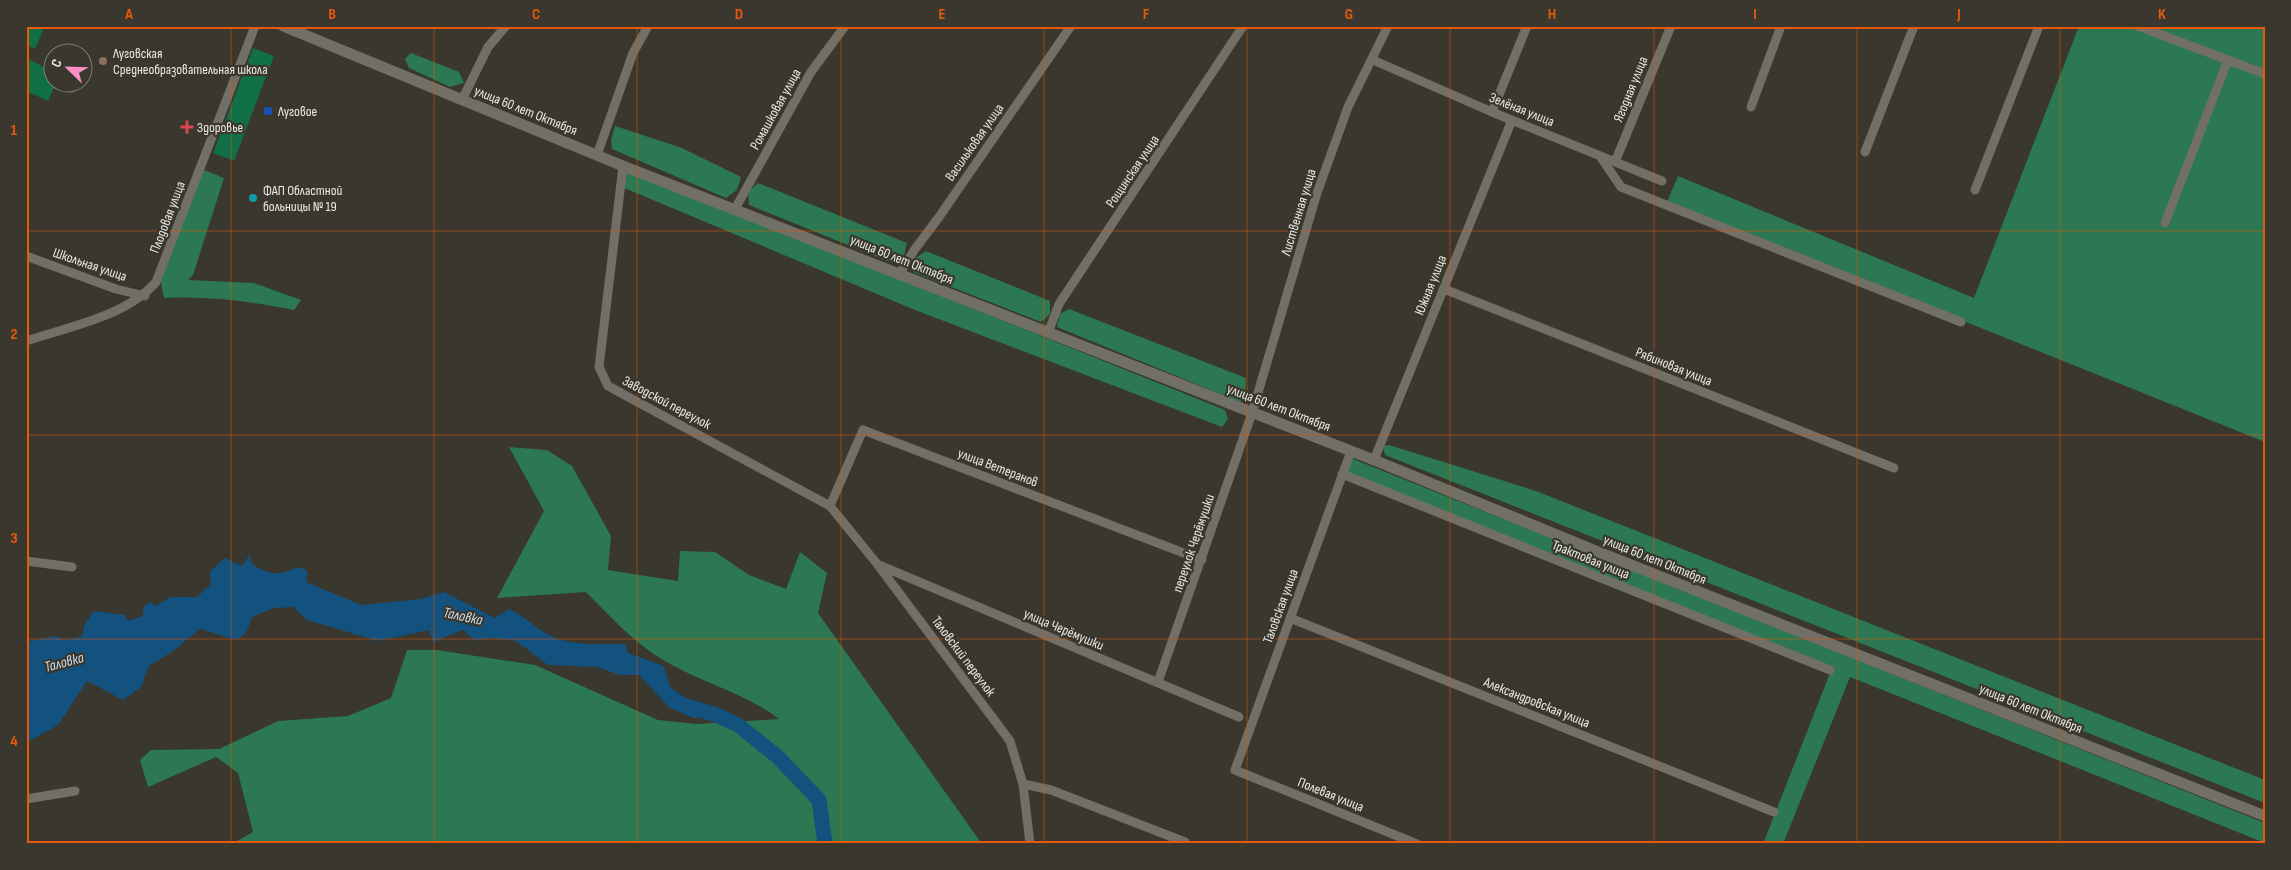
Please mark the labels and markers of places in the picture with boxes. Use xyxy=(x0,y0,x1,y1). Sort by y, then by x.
place label: Луговская Среднеобразовательная школа xyxy=(112,45,268,78)
marker: Луговская Среднеобразовательная школа xyxy=(97,55,109,67)
place label: Луговое xyxy=(277,103,317,120)
marker: Луговое xyxy=(262,105,274,117)
place label: Здоровье xyxy=(197,119,243,136)
marker: Здоровье xyxy=(181,121,193,133)
place label: ФАП Областной больницы № 19 xyxy=(263,182,342,215)
marker: ФАП Областной больницы № 19 xyxy=(247,192,259,204)

